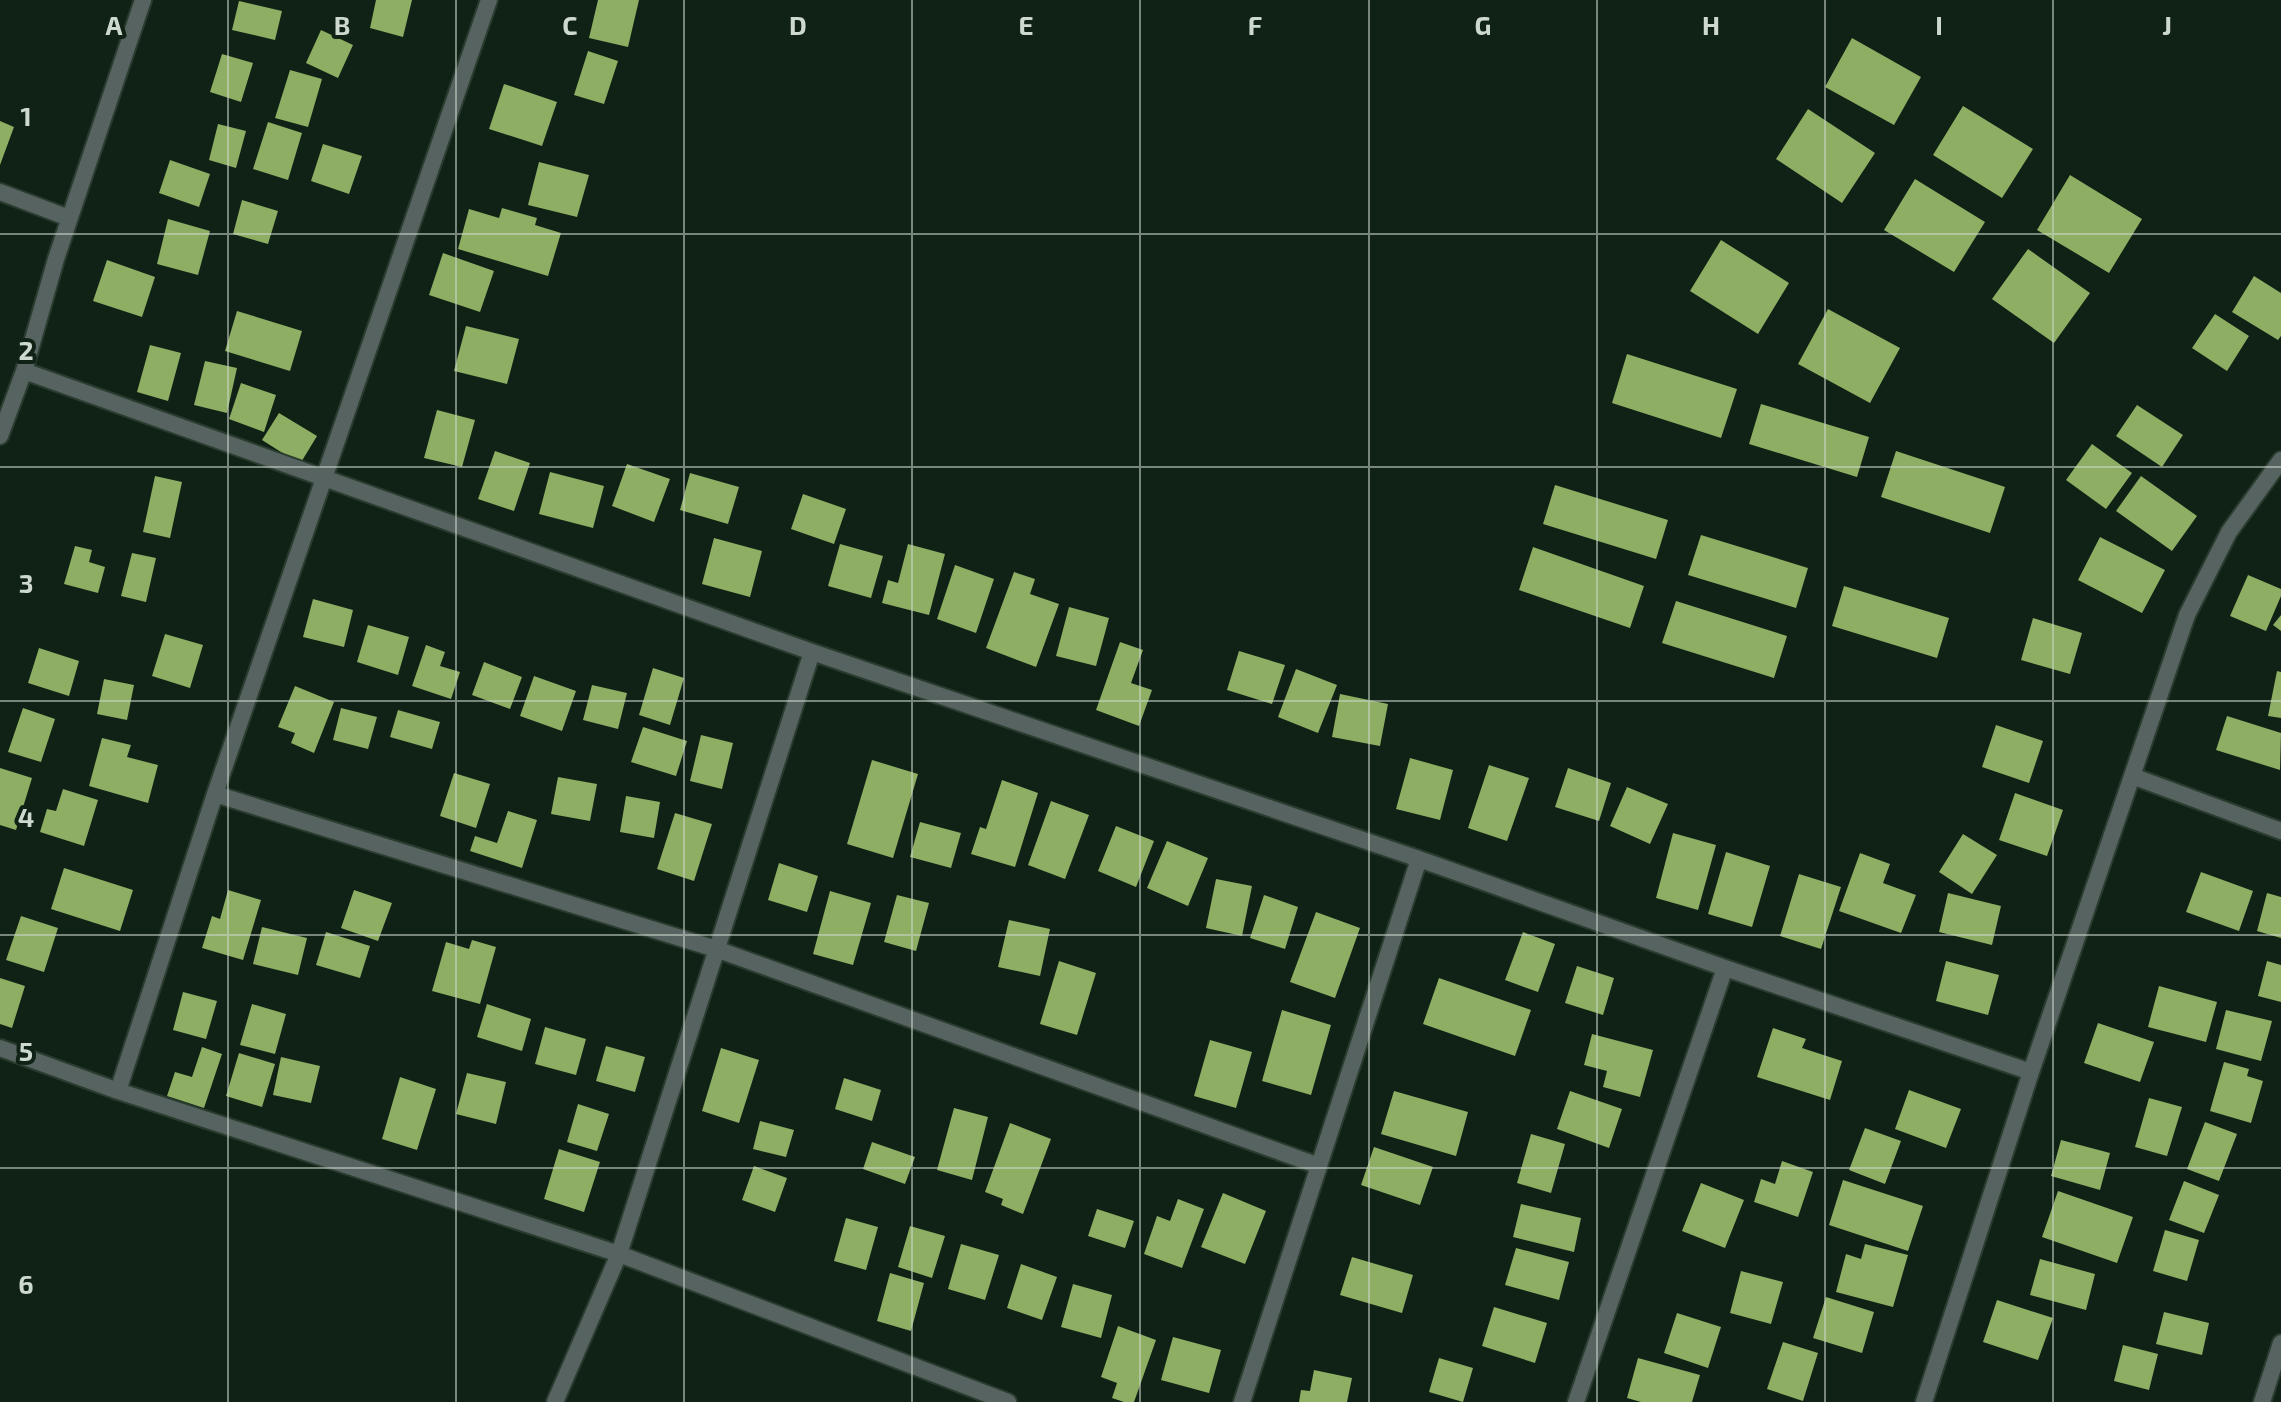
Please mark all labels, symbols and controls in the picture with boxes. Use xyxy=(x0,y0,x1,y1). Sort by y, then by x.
text: A xyxy=(106,9,123,40)
text: B xyxy=(334,9,350,40)
text: C xyxy=(562,9,578,40)
text: D xyxy=(789,9,807,40)
text: E xyxy=(1018,9,1034,40)
text: F xyxy=(1248,9,1262,40)
text: G xyxy=(1475,9,1491,40)
text: H xyxy=(1702,9,1720,40)
text: I xyxy=(1935,9,1943,40)
text: J xyxy=(2162,9,2172,40)
text: 1 xyxy=(20,100,32,131)
text: 2 xyxy=(18,334,34,365)
text: 3 xyxy=(19,567,33,598)
text: 4 xyxy=(18,801,34,832)
text: 5 xyxy=(19,1035,33,1066)
text: 6 xyxy=(18,1268,34,1299)

